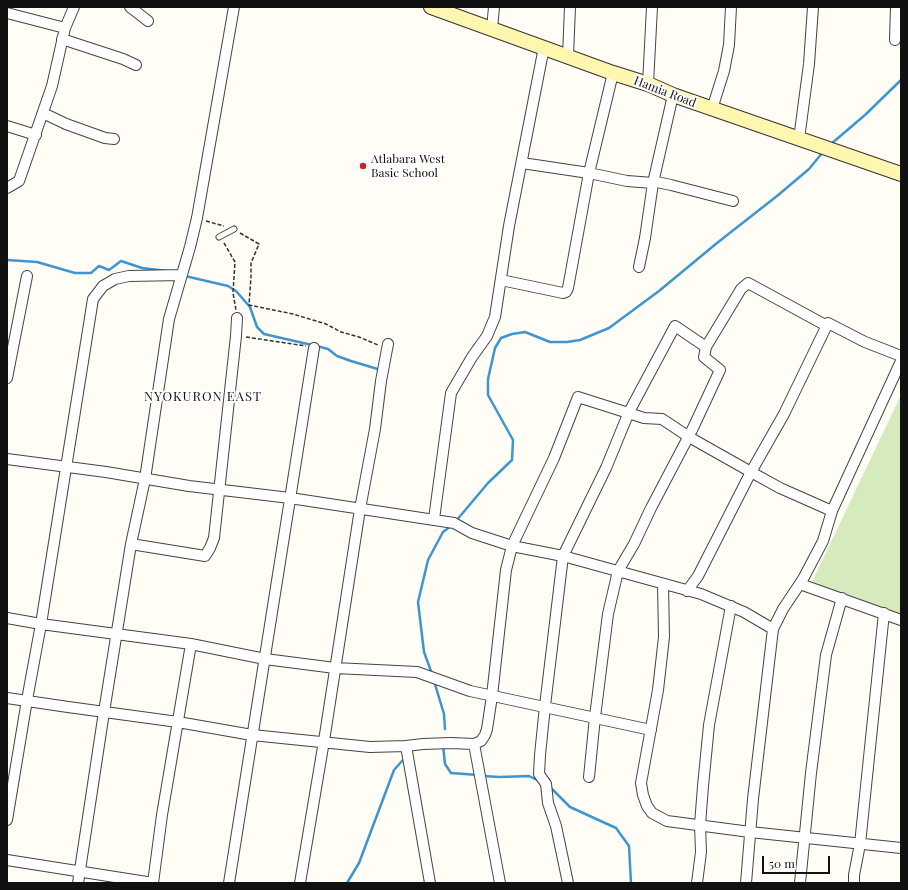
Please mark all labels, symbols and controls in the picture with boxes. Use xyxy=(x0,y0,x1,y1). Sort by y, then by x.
street label: Hamia Road xyxy=(632,74,698,110)
place label: Atlabara West Basic School xyxy=(371,152,445,180)
marker: Atlabara West Basic School xyxy=(358,161,368,171)
district label: NYOKURON EAST xyxy=(144,389,262,405)
scale bar xyxy=(764,848,832,874)
text: 50 m xyxy=(769,855,795,871)

